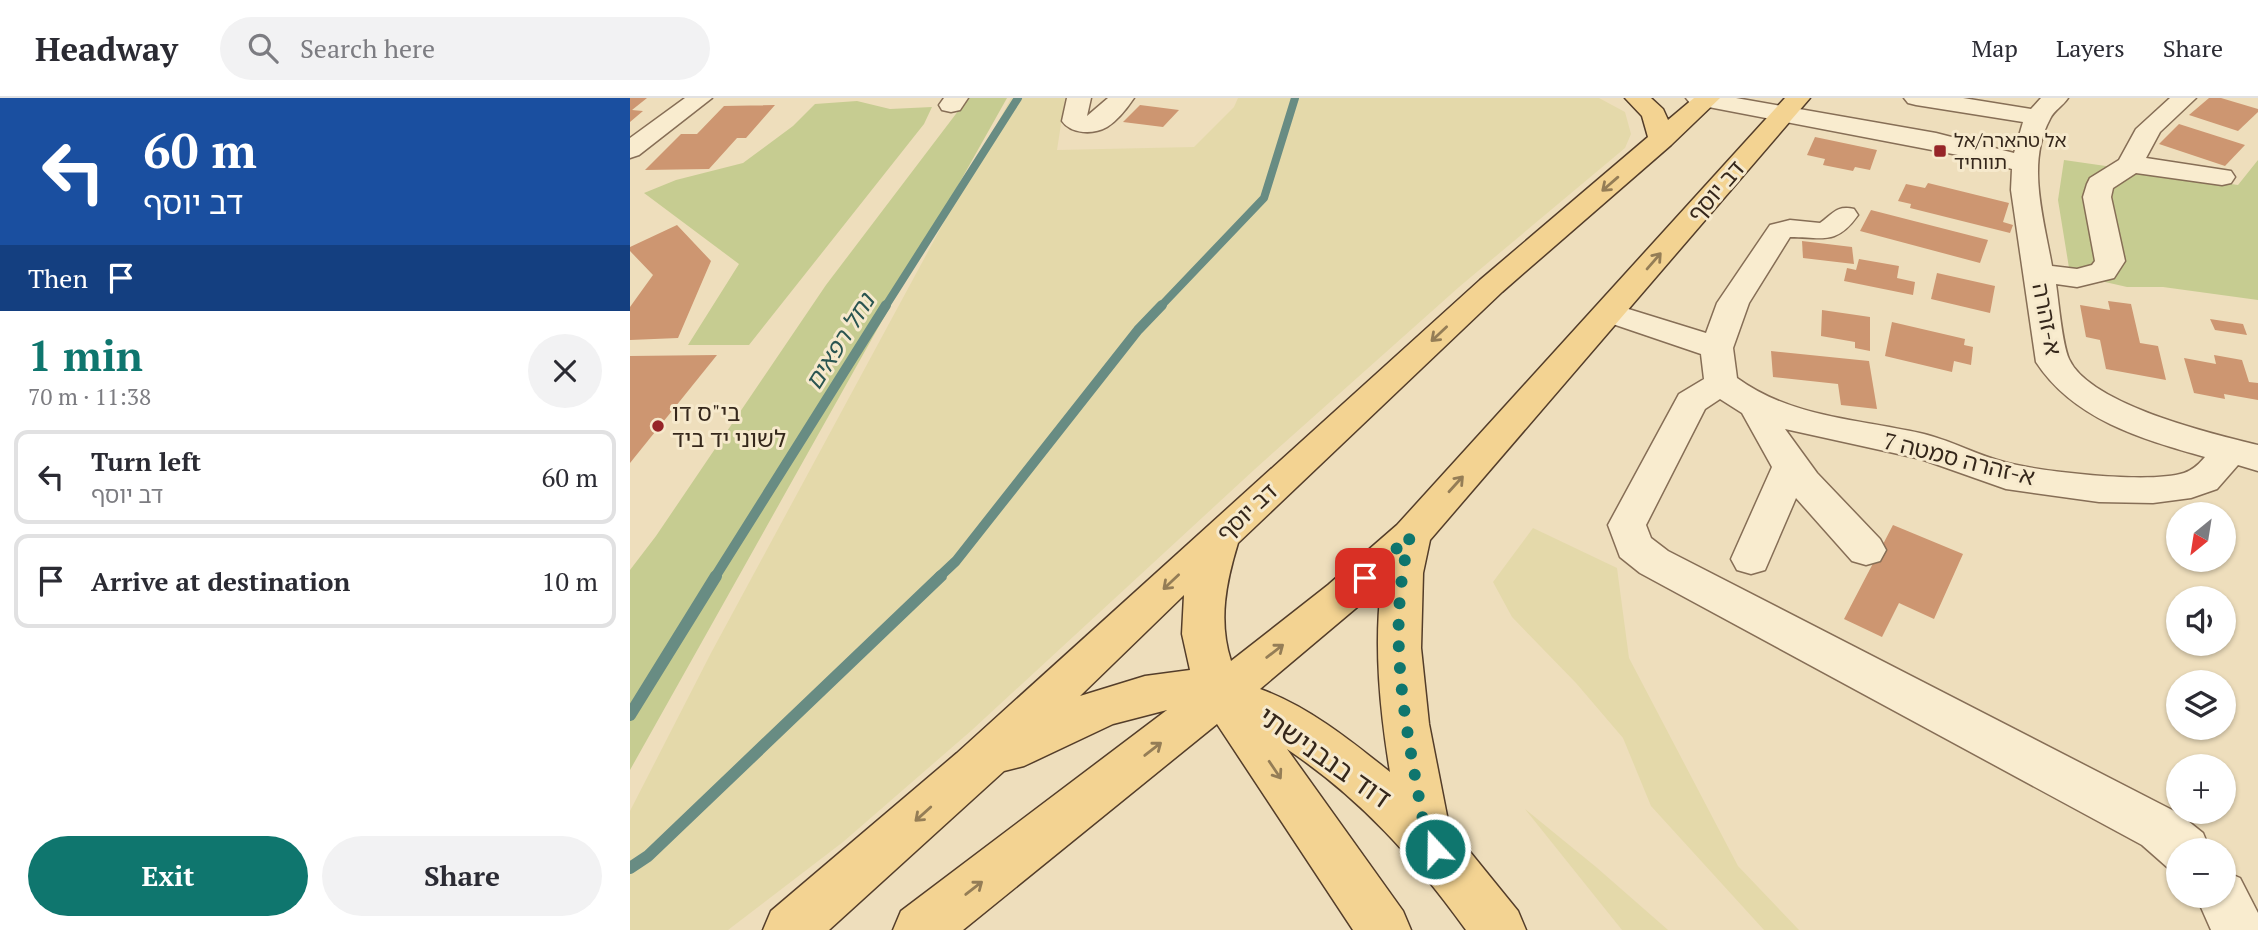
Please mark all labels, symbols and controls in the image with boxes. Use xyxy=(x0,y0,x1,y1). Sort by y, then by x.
search box xyxy=(220,17,710,80)
text: Headway xyxy=(35,27,178,70)
icon: search xyxy=(244,29,282,67)
text: Search here xyxy=(300,31,435,65)
text: Map xyxy=(1971,32,2018,64)
text: Layers xyxy=(2056,32,2125,64)
text: Share xyxy=(2163,32,2223,64)
text: 60 m xyxy=(143,117,257,182)
icon: left xyxy=(28,126,119,217)
place label: אל טהארה/אל תווחיד xyxy=(1954,127,2067,174)
marker: אל טהארה/אל תווחיד xyxy=(1932,143,1948,159)
street label: דב יוסף xyxy=(1680,153,1751,228)
one-way arrow xyxy=(1602,176,1620,192)
text: דב יוסף xyxy=(143,181,243,223)
one-way arrow xyxy=(1646,252,1662,270)
icon: arrive xyxy=(102,259,140,297)
text: Then xyxy=(28,261,88,295)
street label: א-זהרה xyxy=(2025,280,2070,358)
water label: נחל רפאים xyxy=(797,286,882,396)
one-way arrow xyxy=(1431,326,1448,343)
text: 1 min xyxy=(28,327,143,383)
button: close xyxy=(528,334,602,408)
text: 70 m · 11:38 xyxy=(28,381,151,412)
place label: בי"ס דו לשוני יד ביד xyxy=(672,397,786,454)
marker: בי"ס דו לשוני יד ביד xyxy=(650,418,666,434)
street label: א-זהרה סמטה 7 xyxy=(1880,425,2038,492)
text: Turn left xyxy=(91,444,201,478)
icon: left xyxy=(32,458,70,496)
text: 60 m xyxy=(542,460,598,494)
street label: דב יוסף xyxy=(1210,476,1284,548)
one-way arrow xyxy=(1448,476,1464,494)
text: דב יוסף xyxy=(91,479,163,510)
north arrow xyxy=(2166,502,2236,572)
map controls xyxy=(2166,502,2236,908)
pin xyxy=(1335,548,1395,608)
icon: arrive xyxy=(1346,559,1384,597)
icon: arrive xyxy=(32,562,70,600)
text: Arrive at destination xyxy=(91,564,350,598)
text: 10 m xyxy=(542,564,598,598)
one-way arrow xyxy=(1162,574,1180,590)
button: sound xyxy=(2166,586,2236,656)
one-way arrow xyxy=(1266,644,1284,659)
button: layers xyxy=(2166,670,2236,740)
street label: דוד בנבנישתי xyxy=(1252,697,1399,816)
one-way arrow xyxy=(1144,741,1162,756)
button: + xyxy=(2166,754,2236,824)
one-way arrow xyxy=(1267,760,1282,779)
one-way arrow xyxy=(915,805,932,822)
position arrow xyxy=(1398,812,1472,886)
button: Exit xyxy=(28,836,308,916)
button: Share xyxy=(322,836,602,916)
button: − xyxy=(2166,838,2236,908)
one-way arrow xyxy=(964,881,982,896)

